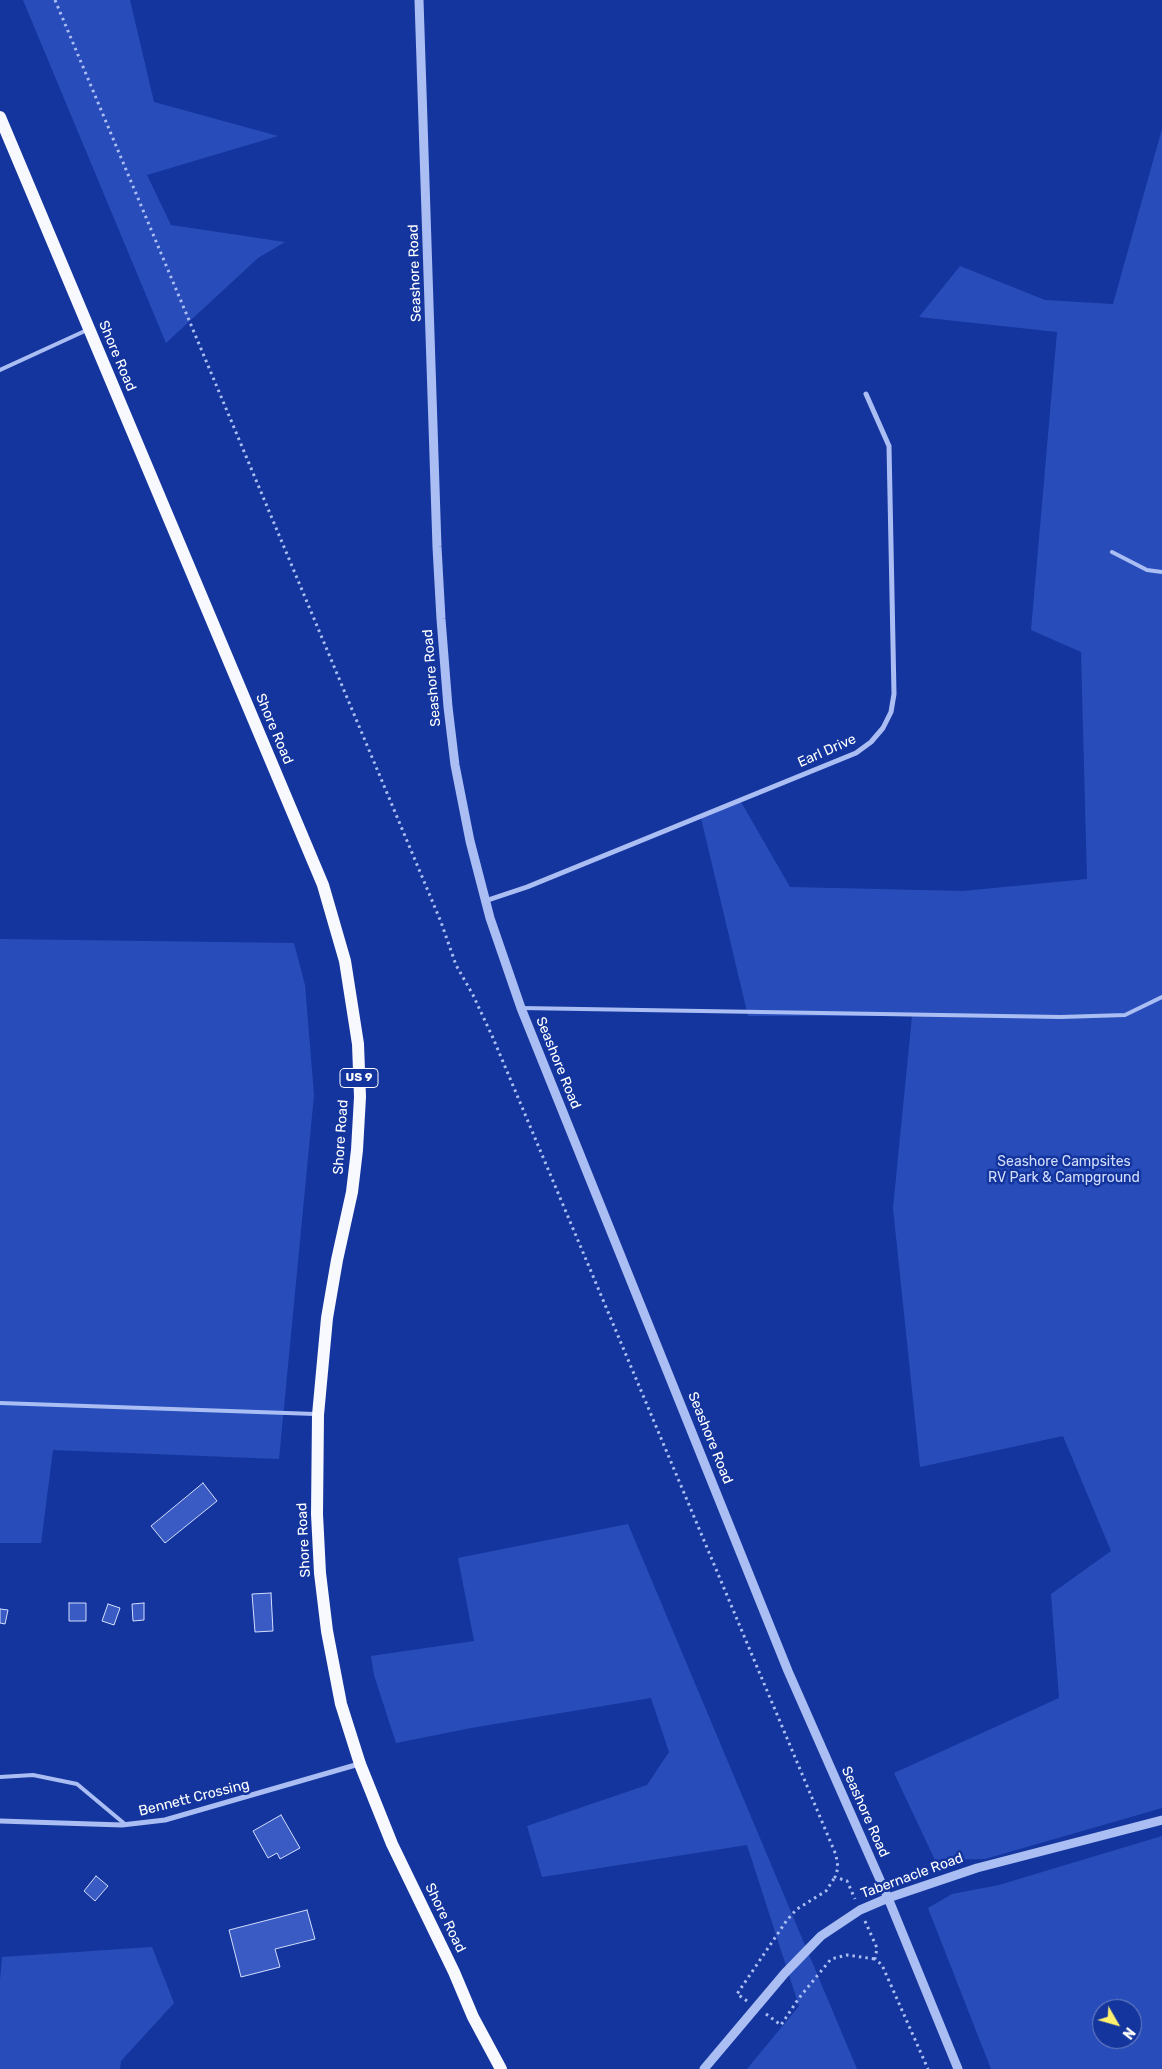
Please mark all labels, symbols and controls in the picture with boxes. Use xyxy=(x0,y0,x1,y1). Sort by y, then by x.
street label: Seashore Road xyxy=(405,224,425,322)
street label: Shore Road xyxy=(95,318,139,394)
street label: Seashore Road xyxy=(419,629,445,727)
street label: Shore Road xyxy=(252,691,296,767)
street label: Earl Drive xyxy=(795,731,859,771)
street label: Seashore Road xyxy=(532,1015,584,1111)
road number: US 9 xyxy=(340,1068,378,1088)
street label: Shore Road xyxy=(330,1099,352,1175)
park label: Seashore Campsites RV Park & Campground xyxy=(988,1154,1140,1186)
street label: Seashore Road xyxy=(684,1390,736,1486)
street label: Shore Road xyxy=(294,1502,314,1578)
street label: Seashore Road xyxy=(837,1764,893,1860)
street label: Bennett Crossing xyxy=(137,1776,251,1820)
street label: Tabernacle Road xyxy=(858,1850,966,1902)
street label: Shore Road xyxy=(421,1881,469,1955)
north arrow xyxy=(1092,1999,1142,2049)
text: N xyxy=(1119,2024,1138,2042)

